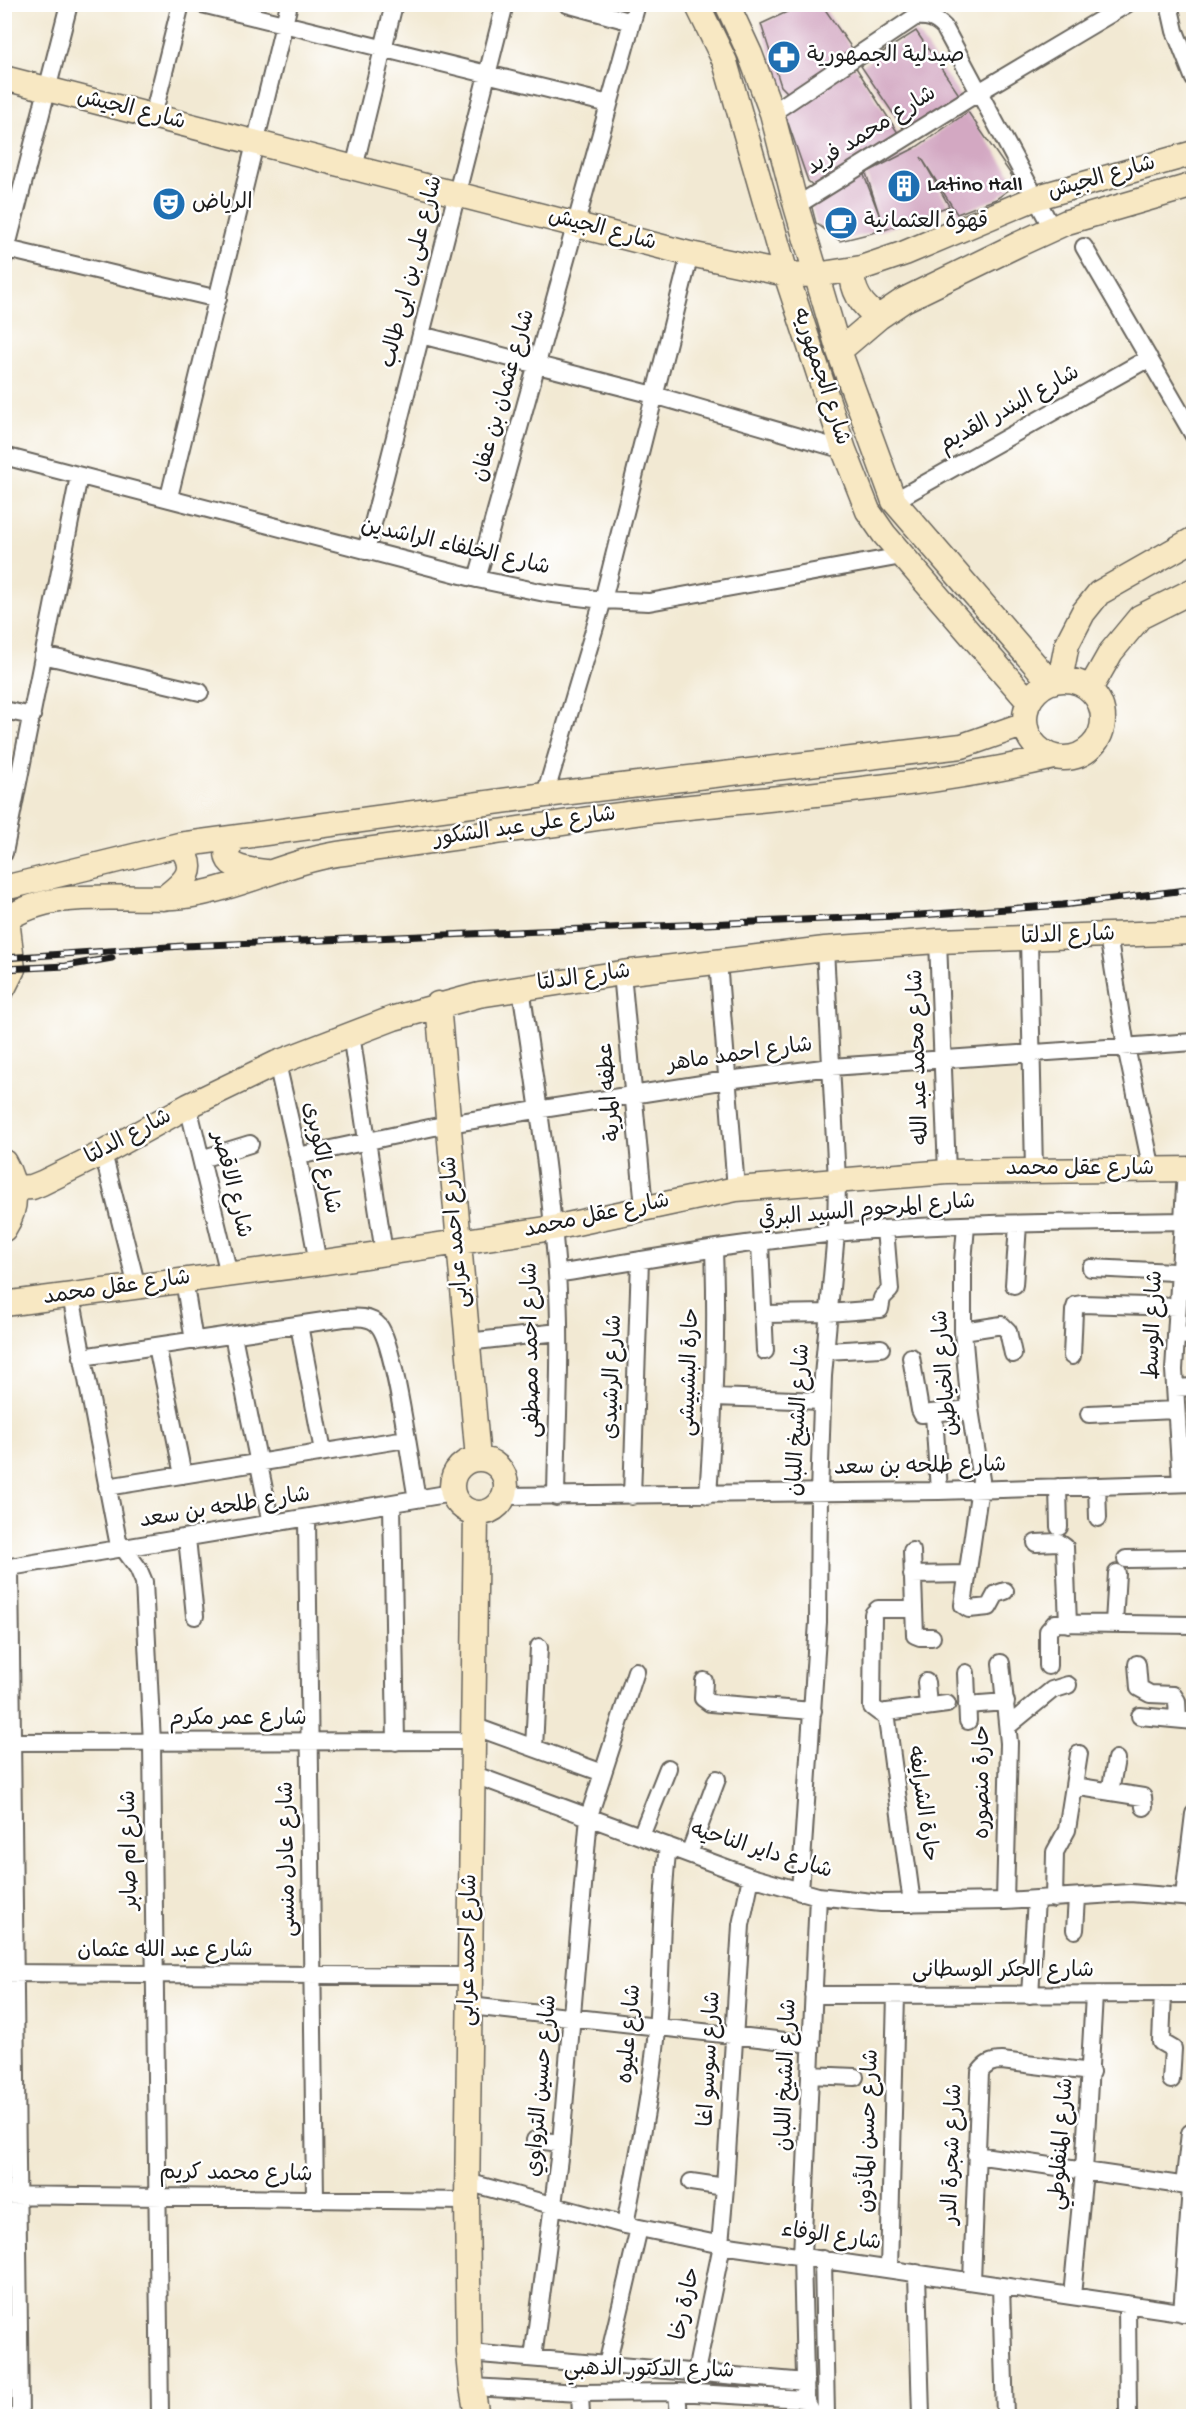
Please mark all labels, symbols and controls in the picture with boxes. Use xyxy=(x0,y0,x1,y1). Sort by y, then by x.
pharmacy icon: صيدلية الجمهورية xyxy=(766,39,802,75)
place label: صيدلية الجمهورية xyxy=(807,44,965,70)
street label: شارع محمد فريد xyxy=(802,82,942,182)
street label: شارع الجيش xyxy=(74,85,188,137)
street label: شارع الجيش xyxy=(1045,151,1159,207)
building icon: Latino Hall xyxy=(886,168,922,204)
street label: شارع على بن ابى طالب xyxy=(376,173,450,371)
place label: Latino Hall xyxy=(927,173,1023,199)
theatre icon: الرياض xyxy=(151,186,187,222)
place label: الرياض xyxy=(192,191,253,217)
street label: شارع الجيش xyxy=(545,204,659,258)
cafe icon: قهوة العثمانية xyxy=(823,205,859,241)
place label: قهوة العثمانية xyxy=(864,210,988,236)
street label: شارع الجمهوريه xyxy=(786,305,854,449)
street label: شارع عثمان بن عفان xyxy=(468,307,542,485)
street label: شارع البندر القديم xyxy=(935,361,1085,459)
street label: شارع الخلفاء الراشدين xyxy=(358,514,552,582)
street label: شارع على عبد الشكور xyxy=(431,802,618,854)
street label: شارع الدلتا xyxy=(1020,922,1116,952)
street label: شارع الدلتا xyxy=(536,960,632,998)
street label: شارع محمد عبد الله xyxy=(904,969,936,1145)
street label: شارع احمد ماهر xyxy=(664,1033,814,1079)
street label: عطفه المرية xyxy=(594,1042,628,1142)
street label: شارع الكوبرى xyxy=(295,1100,345,1216)
street label: شارع الدلتا xyxy=(81,1104,177,1172)
street label: شارع الاقصر xyxy=(204,1127,256,1241)
street label: شارع احمد عرابى xyxy=(437,1155,477,1309)
street label: شارع عقل محمد xyxy=(1006,1157,1154,1183)
street label: شارع المرحوم السيد البرقي xyxy=(757,1186,977,1235)
street label: شارع عقل محمد xyxy=(522,1189,672,1245)
street label: شارع احمد مصطفى xyxy=(518,1262,548,1438)
street label: شارع عقل محمد xyxy=(42,1266,192,1312)
street label: شارع الوسط xyxy=(1140,1270,1170,1380)
street label: حارة البشبيشى xyxy=(676,1307,706,1437)
street label: شارع الخياطين xyxy=(929,1309,965,1437)
street label: شارع الرشيدى xyxy=(599,1314,629,1440)
street label: شارع الشيخ اللبان xyxy=(783,1343,817,1497)
street label: شارع طلحه بن سعد xyxy=(834,1453,1006,1483)
street label: شارع طلحه بن سعد xyxy=(138,1483,312,1535)
street label: شارع عمر مكرم xyxy=(169,1707,307,1734)
street label: حارة منصوره xyxy=(971,1725,997,1839)
street label: حارة الشرايفه xyxy=(900,1744,942,1864)
street label: شارع عادل منسى xyxy=(275,1781,303,1937)
street label: شارع ام صابر xyxy=(117,1790,145,1912)
street label: شارع داير الناحيه xyxy=(687,1818,835,1886)
street label: شارع احمد عرابى xyxy=(456,1874,484,2026)
street label: شارع عبد الله عثمان xyxy=(77,1939,253,1965)
street label: شارع الحكر الوسطانى xyxy=(912,1959,1094,1985)
street label: شارع عليوه xyxy=(614,1983,648,2085)
street label: شارع سوسو اغا xyxy=(694,1991,728,2127)
street label: شارع حسين الترواوي xyxy=(522,1994,564,2178)
street label: شارع الشيخ اللبان xyxy=(772,1998,804,2152)
street label: شارع حسن المأذون xyxy=(850,2048,886,2213)
street label: شارع المنفلوطي xyxy=(1045,2077,1084,2211)
street label: شارع شجرة الدر xyxy=(938,2083,969,2227)
street label: شارع محمد كريم xyxy=(159,2161,313,2189)
street label: شارع الوفاء xyxy=(779,2218,883,2258)
street label: حارة رخا xyxy=(667,2265,707,2343)
street label: شارع الدكتور الذهبي xyxy=(563,2357,735,2388)

